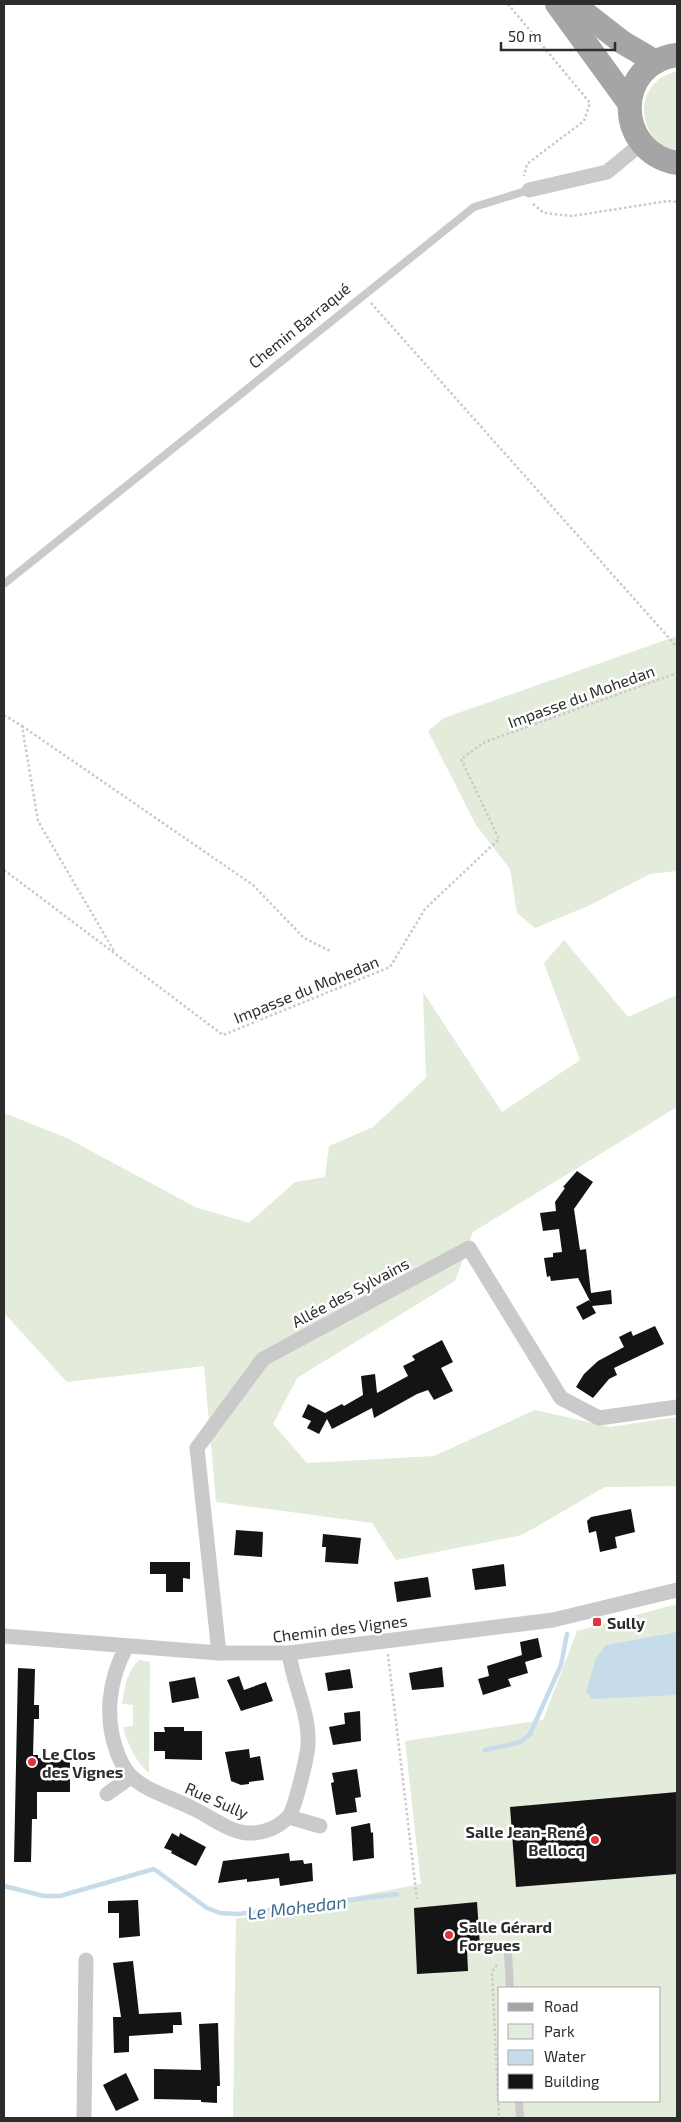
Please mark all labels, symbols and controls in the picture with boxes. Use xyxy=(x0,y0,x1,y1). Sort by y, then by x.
scale bar xyxy=(501,20,615,52)
text: 50 m xyxy=(508,27,542,45)
street label: Chemin Barraqué xyxy=(244,278,354,372)
street label: Impasse du Mohedan xyxy=(505,661,657,731)
street label: Impasse du Mohedan xyxy=(231,951,381,1027)
street label: Allée des Sylvains xyxy=(288,1253,412,1331)
street label: Chemin des Vignes xyxy=(272,1610,408,1646)
place label: Sully xyxy=(607,1613,645,1633)
marker: Sully xyxy=(591,1616,603,1628)
place label: Le Clos des Vignes xyxy=(42,1744,123,1781)
marker: Le Clos des Vignes xyxy=(26,1756,38,1768)
street label: Rue Sully xyxy=(183,1778,252,1822)
place label: Salle Jean-René Bellocq xyxy=(466,1822,585,1859)
marker: Salle Jean-René Bellocq xyxy=(589,1834,601,1846)
water label: Le Mohedan xyxy=(246,1890,348,1924)
place label: Salle Gérard Forgues xyxy=(459,1917,552,1954)
marker: Salle Gérard Forgues xyxy=(443,1929,455,1941)
legend xyxy=(498,1987,661,2102)
text: Road xyxy=(544,1997,579,2015)
text: Park xyxy=(544,2022,575,2040)
text: Water xyxy=(544,2047,586,2065)
text: Building xyxy=(544,2072,600,2090)

